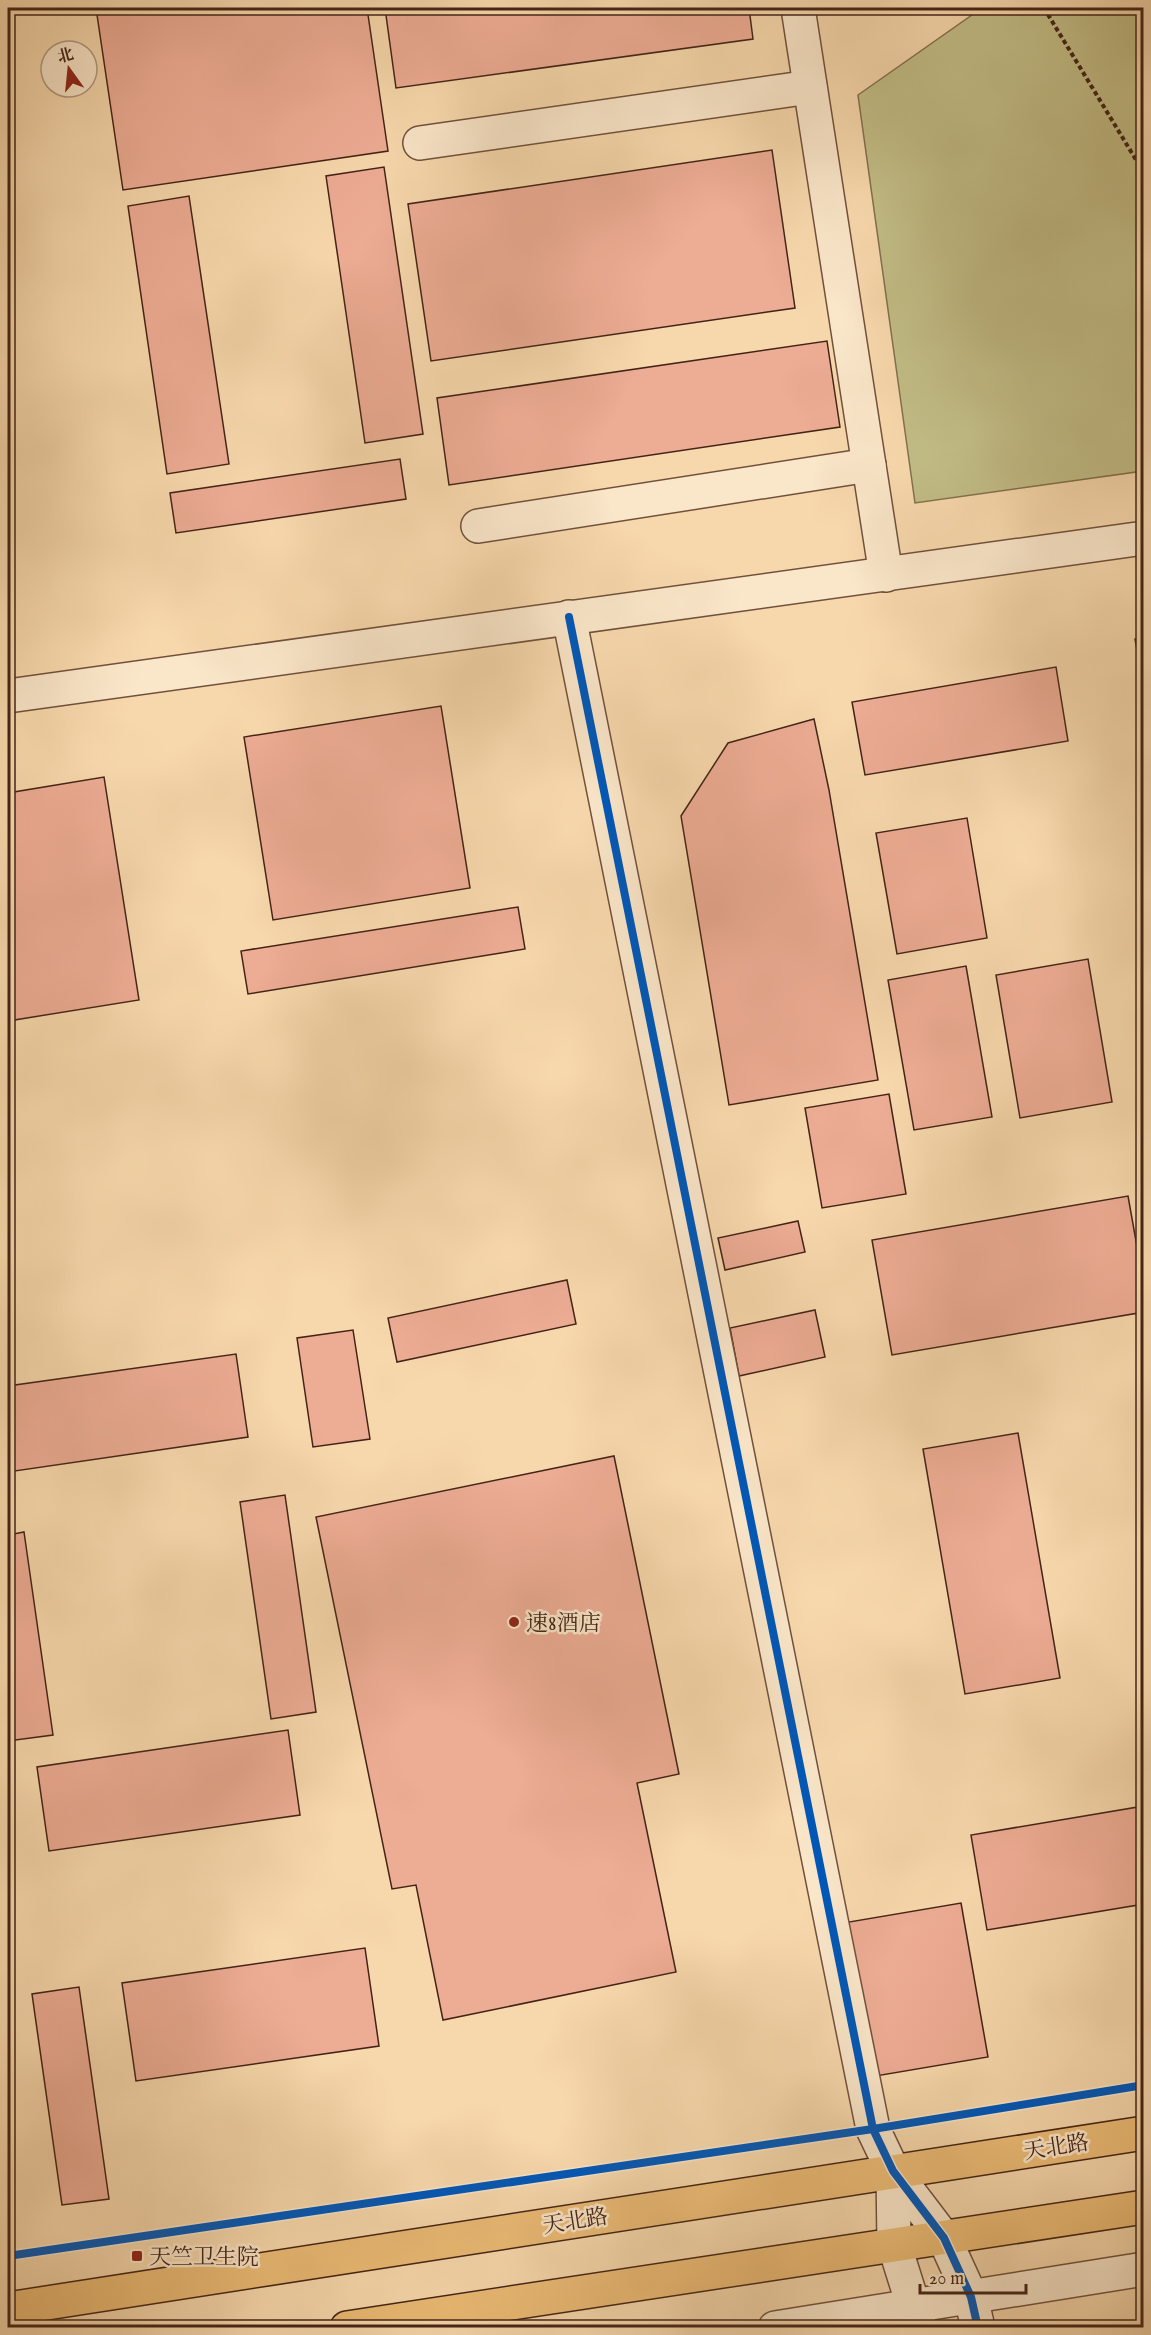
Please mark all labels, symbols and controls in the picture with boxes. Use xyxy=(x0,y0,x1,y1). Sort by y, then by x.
north arrow xyxy=(39,39,99,99)
text: 北 xyxy=(55,45,76,68)
place label: 速8酒店 xyxy=(526,1610,601,1638)
marker: 速8酒店 xyxy=(507,1615,521,1629)
street label: 天北路 xyxy=(1022,2129,1091,2167)
street label: 天北路 xyxy=(541,2203,610,2241)
place label: 天竺卫生院 xyxy=(149,2244,259,2272)
marker: 天竺卫生院 xyxy=(130,2249,144,2263)
scale bar xyxy=(920,2257,1026,2295)
text: 20 m xyxy=(929,2268,964,2291)

